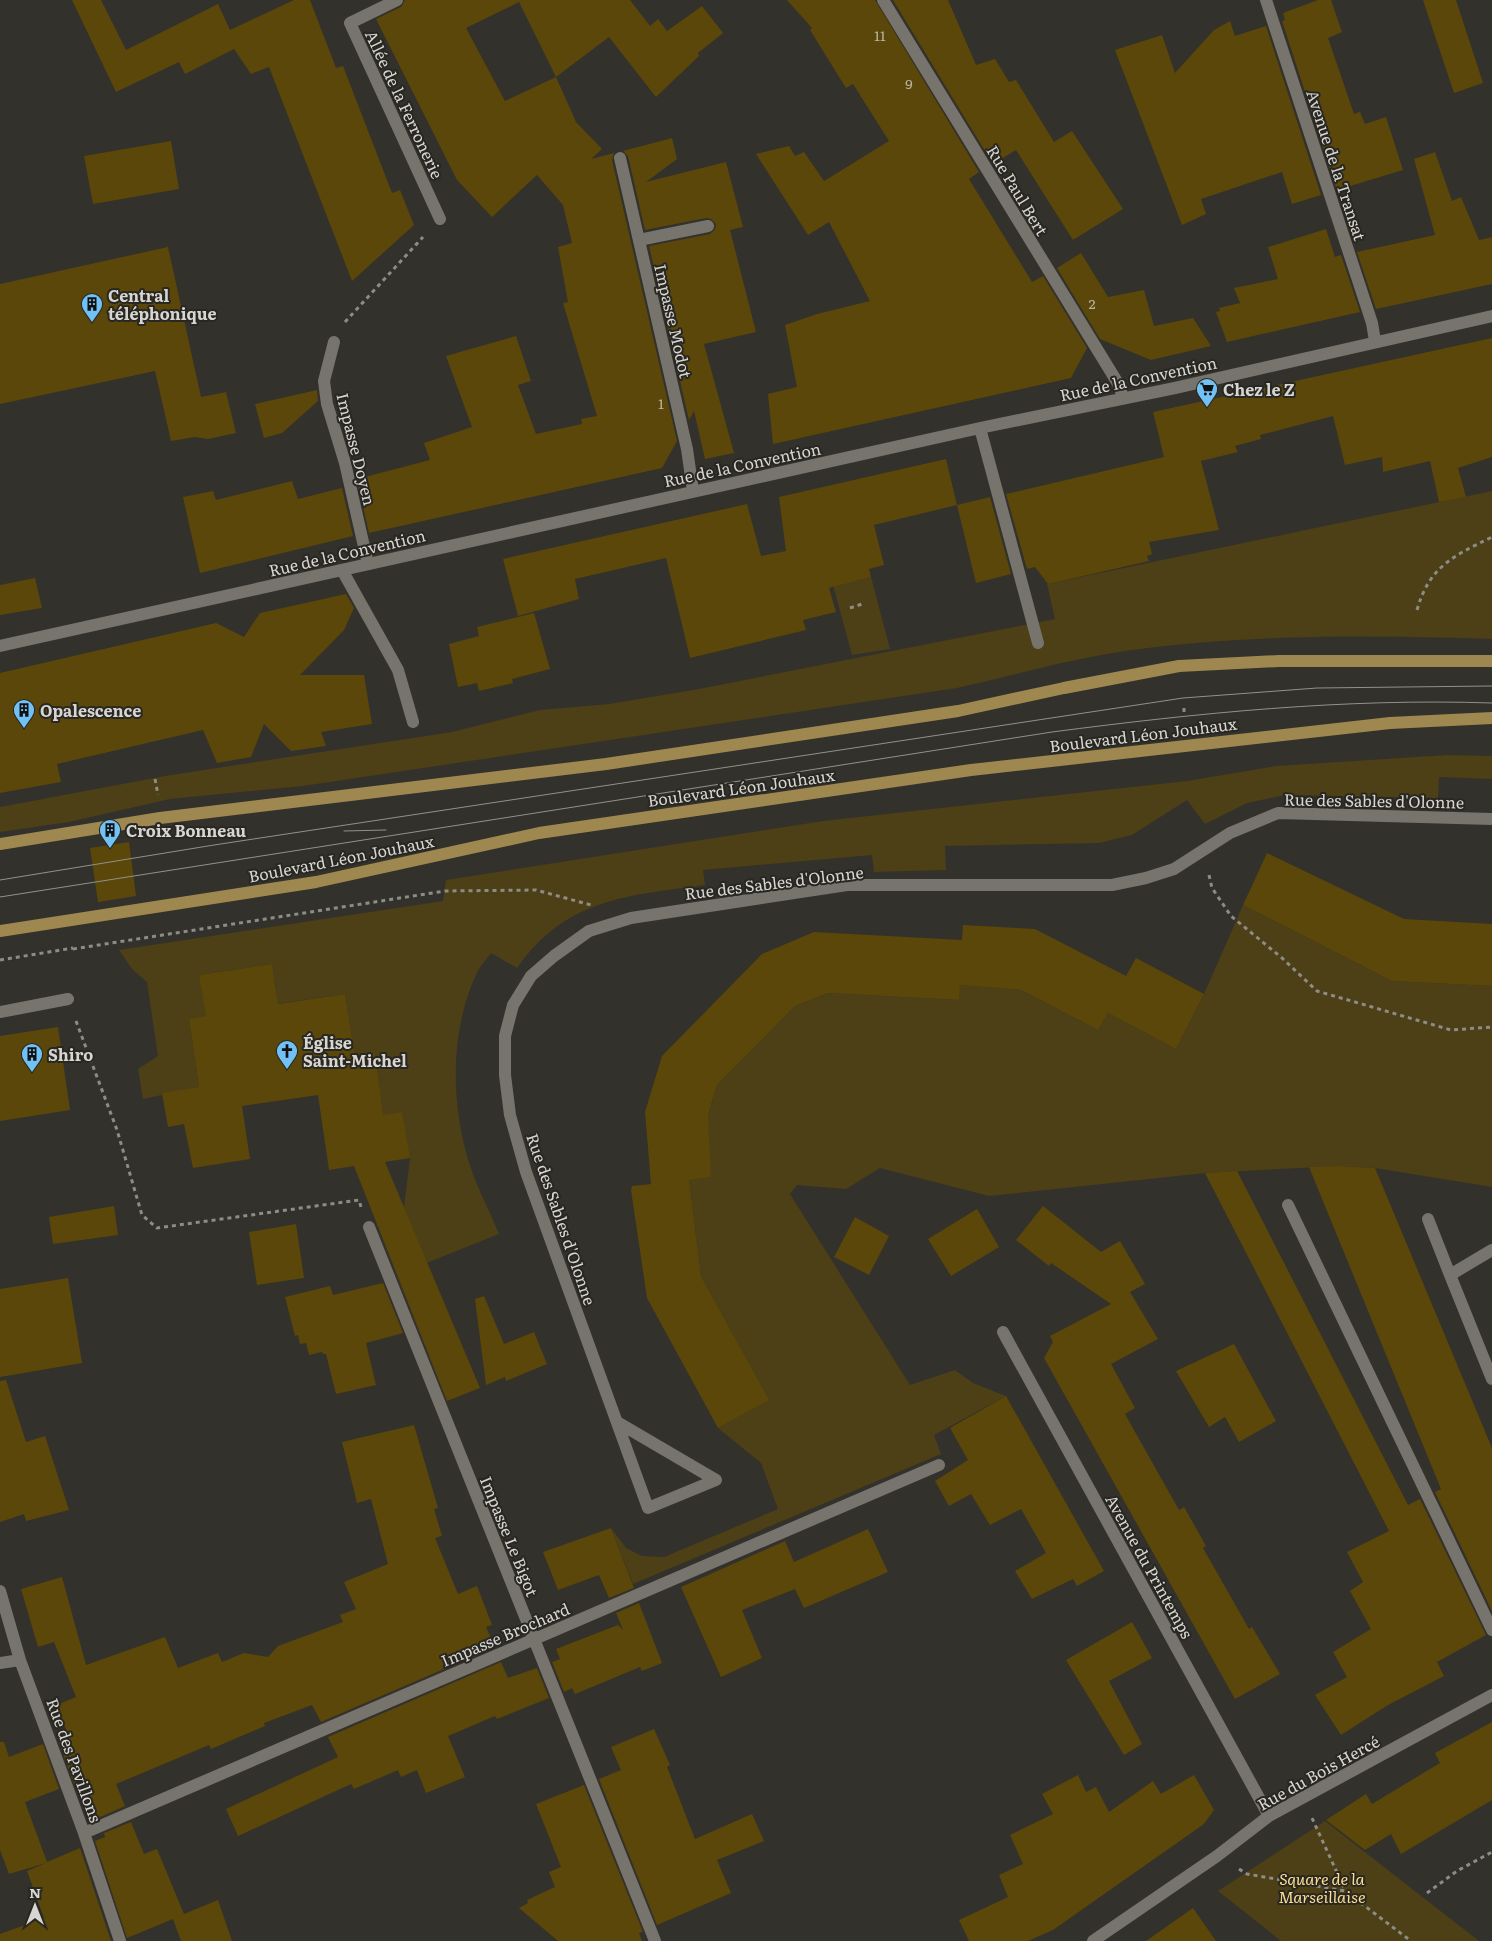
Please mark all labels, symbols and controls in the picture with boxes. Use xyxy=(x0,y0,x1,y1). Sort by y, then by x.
house number: 11 xyxy=(874,25,886,45)
street label: Allée de la Ferronerie xyxy=(360,26,450,182)
house number: 9 xyxy=(905,73,913,93)
street label: Avenue de la Transat xyxy=(1301,86,1373,244)
street label: Rue Paul Bert xyxy=(981,140,1055,240)
street label: Impasse Modot xyxy=(649,262,699,381)
place label: Central téléphonique xyxy=(108,283,217,325)
building icon: Central téléphonique xyxy=(80,292,104,323)
house number: 2 xyxy=(1088,293,1096,313)
street label: Rue de la Convention xyxy=(1057,350,1219,406)
supermarket icon: Chez le Z xyxy=(1195,377,1219,408)
place label: Chez le Z xyxy=(1223,377,1295,401)
street label: Impasse Doyen xyxy=(331,390,383,508)
house number: 1 xyxy=(658,393,664,413)
street label: Rue de la Convention xyxy=(661,436,823,492)
street label: Rue de la Convention xyxy=(266,522,428,582)
building icon: Opalescence xyxy=(12,698,36,729)
place label: Opalescence xyxy=(40,698,141,722)
street label: Boulevard Léon Jouhaux xyxy=(1048,710,1239,757)
street label: Boulevard Léon Jouhaux xyxy=(646,762,837,812)
street label: Rue des Sables d'Olonne xyxy=(1284,786,1464,814)
building icon: Croix Bonneau xyxy=(98,818,122,849)
place label: Croix Bonneau xyxy=(126,818,246,842)
street label: Boulevard Léon Jouhaux xyxy=(246,828,437,888)
street label: Rue des Sables d'Olonne xyxy=(683,859,865,905)
place label: Église Saint-Michel xyxy=(303,1030,407,1072)
church icon: Église Saint-Michel xyxy=(275,1039,299,1070)
building icon: Shiro xyxy=(20,1042,44,1073)
place label: Shiro xyxy=(48,1042,93,1066)
street label: Rue des Sables d'Olonne xyxy=(521,1130,603,1308)
street label: Impasse Le Bigot xyxy=(475,1472,545,1600)
street label: Avenue du Printemps xyxy=(1100,1489,1200,1643)
street label: Impasse Brochard xyxy=(437,1596,573,1672)
street label: Rue des Pavillons xyxy=(41,1695,109,1825)
street label: Rue du Bois Hercé xyxy=(1253,1728,1383,1816)
park label: Square de la Marseillaise xyxy=(1278,1866,1366,1908)
north arrow xyxy=(10,1881,60,1931)
text: N xyxy=(29,1882,41,1902)

